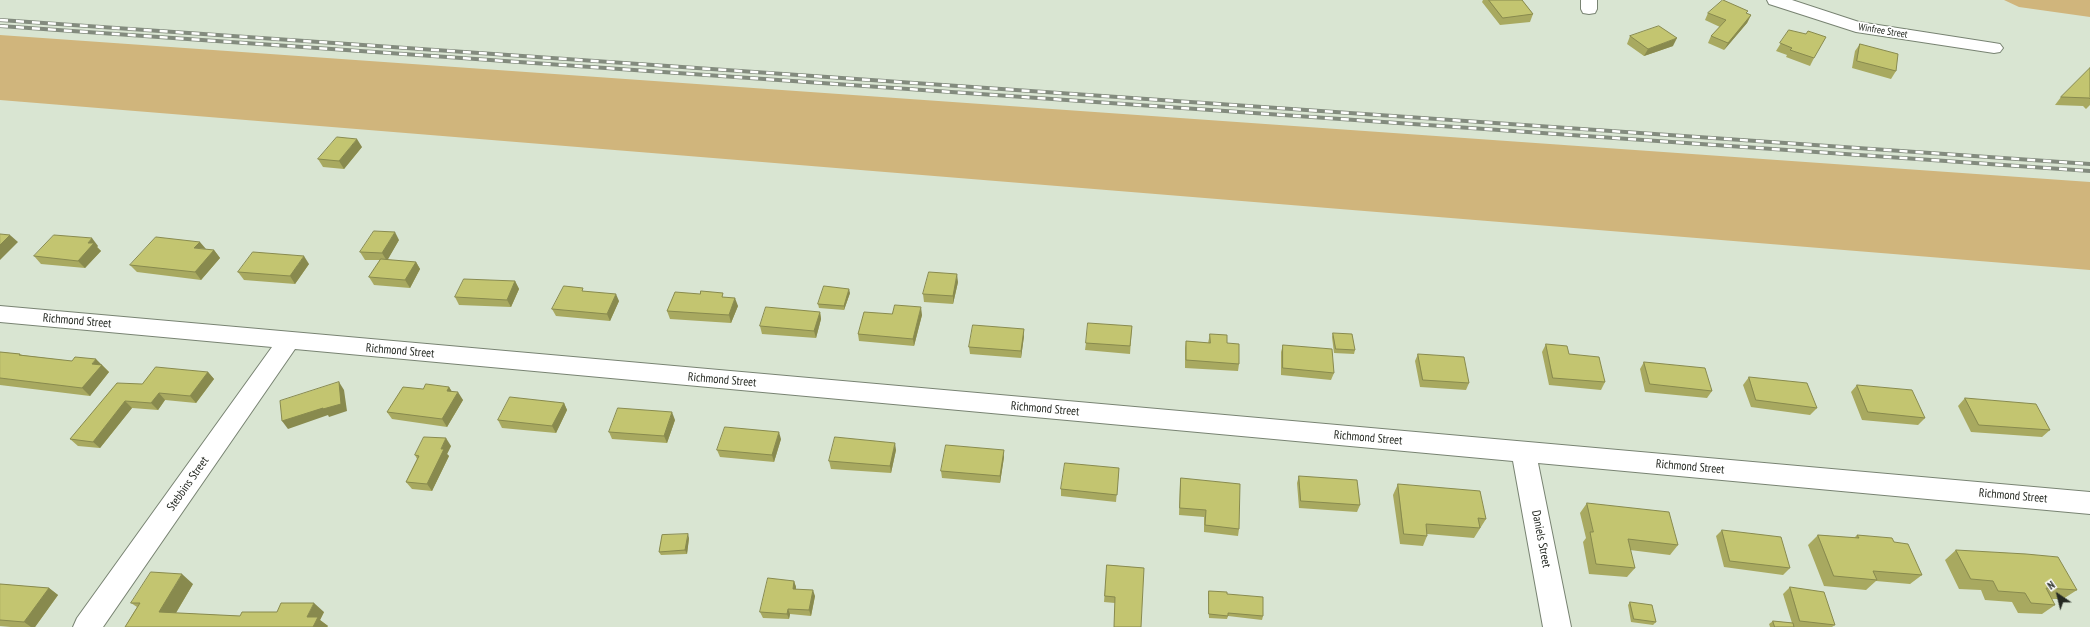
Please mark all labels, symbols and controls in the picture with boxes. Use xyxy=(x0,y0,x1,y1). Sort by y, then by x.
street label: Winfree Street xyxy=(1858,21,1908,41)
street label: Richmond Street xyxy=(42,311,112,331)
street label: Richmond Street xyxy=(365,341,435,361)
street label: Richmond Street xyxy=(687,370,757,390)
street label: Richmond Street xyxy=(1010,399,1080,419)
street label: Richmond Street xyxy=(1333,428,1403,448)
street label: Stebbins Street xyxy=(164,454,212,514)
street label: Richmond Street xyxy=(1655,457,1725,477)
street label: Richmond Street xyxy=(1978,486,2048,506)
street label: Daniels Street xyxy=(1528,509,1554,569)
north arrow xyxy=(2038,575,2078,615)
text: N xyxy=(2045,578,2058,593)

